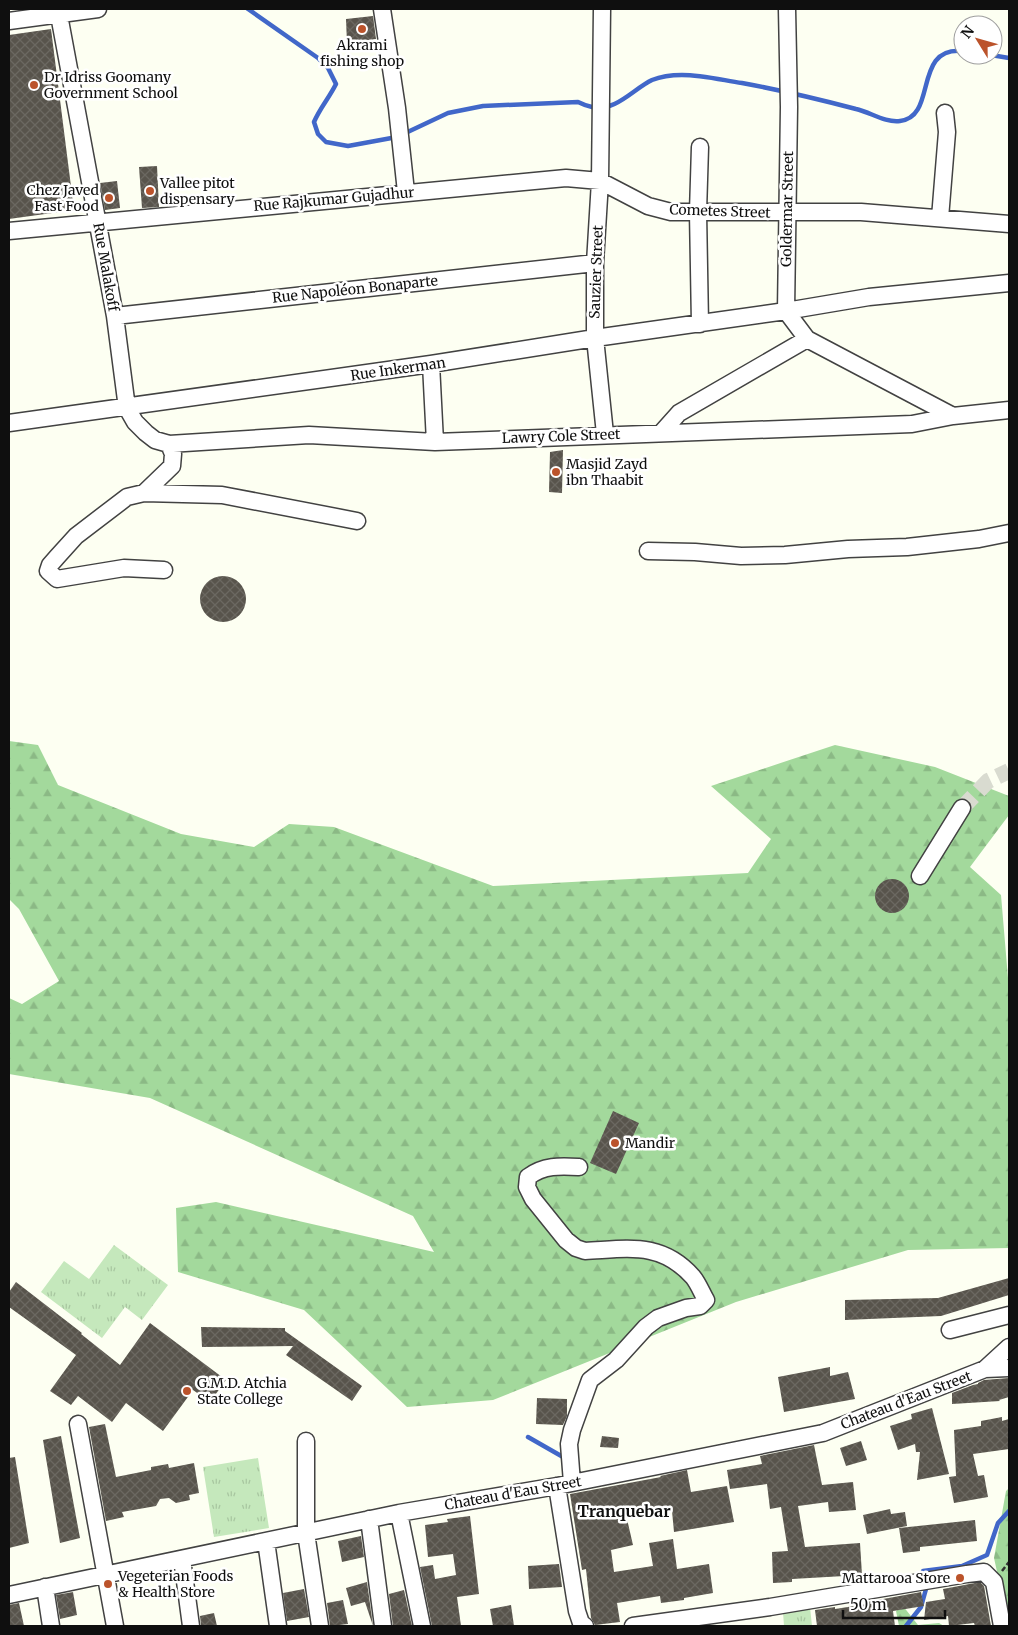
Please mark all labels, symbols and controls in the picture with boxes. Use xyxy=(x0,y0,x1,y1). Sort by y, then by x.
north arrow xyxy=(953,15,1003,65)
text: N xyxy=(957,22,978,42)
marker: Akrami fishing shop xyxy=(356,23,368,35)
place label: Akrami fishing shop xyxy=(320,36,404,70)
place label: Dr Idriss Goomany Government School xyxy=(44,68,179,102)
marker: Dr Idriss Goomany Government School xyxy=(28,79,40,91)
street label: Goldermar Street xyxy=(777,150,797,267)
place label: Vallee pitot dispensary xyxy=(159,174,236,208)
place label: Chez Javed Fast Food xyxy=(27,181,100,215)
street label: Rue Rajkumar Gujadhur xyxy=(253,183,415,215)
marker: Vallee pitot dispensary xyxy=(144,185,156,197)
marker: Chez Javed Fast Food xyxy=(103,192,115,204)
street label: Cometes Street xyxy=(669,200,771,222)
street label: Rue Malakoff xyxy=(89,221,123,313)
street label: Sauzier Street xyxy=(585,224,607,319)
street label: Rue Napoléon Bonaparte xyxy=(271,271,439,307)
street label: Rue Inkerman xyxy=(349,353,447,385)
street label: Lawry Cole Street xyxy=(501,425,621,447)
place label: Masjid Zayd ibn Thaabit xyxy=(566,455,648,489)
marker: Masjid Zayd ibn Thaabit xyxy=(550,466,562,478)
place label: Mandir xyxy=(625,1134,675,1152)
marker: Mandir xyxy=(609,1137,621,1149)
street label: Chateau d'Eau Street xyxy=(838,1367,974,1433)
place label: G.M.D. Atchia State College xyxy=(197,1374,287,1408)
marker: G.M.D. Atchia State College xyxy=(181,1385,193,1397)
street label: Chateau d'Eau Street xyxy=(443,1472,583,1514)
district label: Tranquebar xyxy=(577,1501,671,1521)
place label: Vegeterian Foods & Health Store xyxy=(117,1567,234,1601)
place label: Mattarooa Store xyxy=(842,1569,950,1587)
marker: Mattarooa Store xyxy=(954,1572,966,1584)
marker: Vegeterian Foods & Health Store xyxy=(102,1578,114,1590)
scale bar xyxy=(843,1588,946,1620)
text: 50 m xyxy=(850,1595,887,1614)

